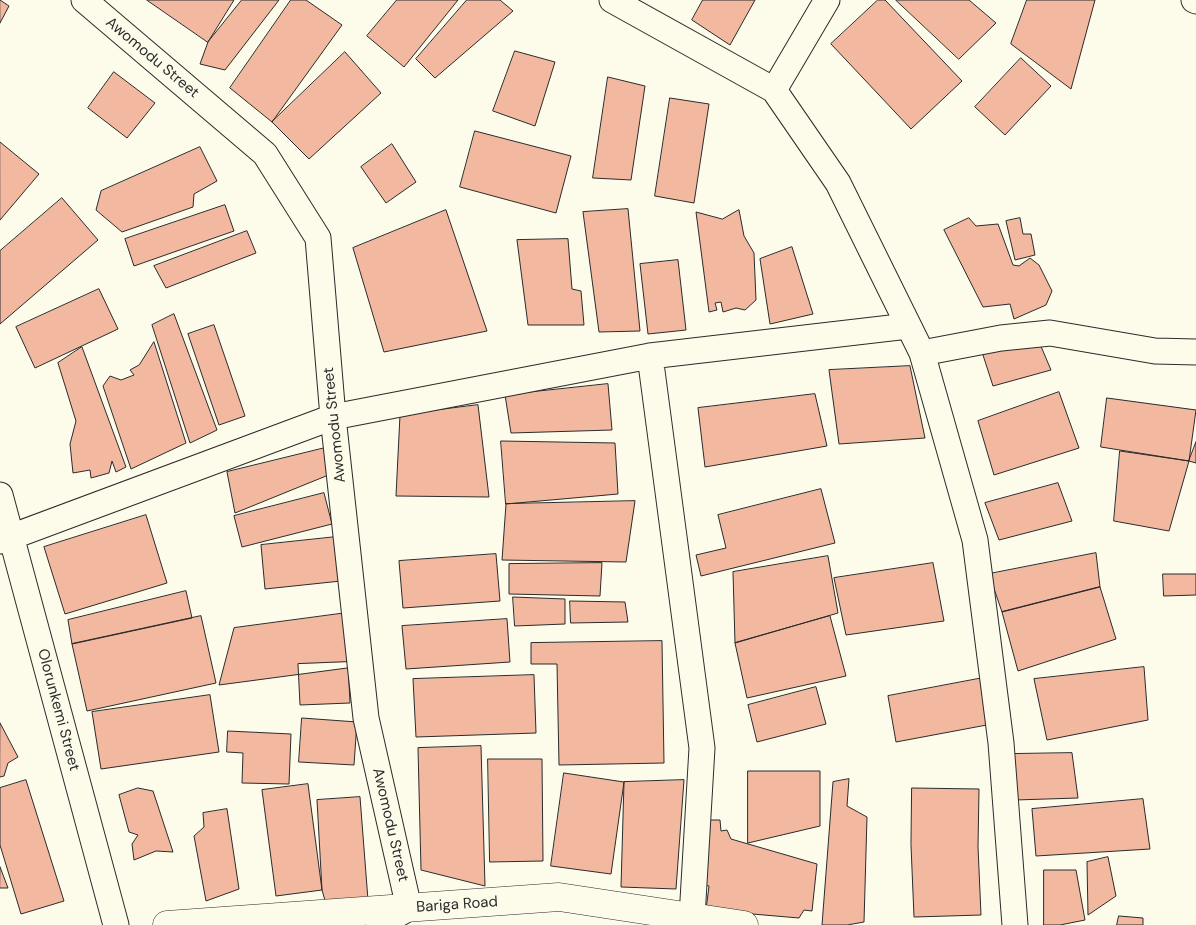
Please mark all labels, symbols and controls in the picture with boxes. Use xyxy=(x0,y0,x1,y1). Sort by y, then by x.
street label: Awomodu Street xyxy=(102,14,202,102)
street label: Awomodu Street xyxy=(320,366,350,484)
street label: Olorunkemi Street xyxy=(33,647,83,773)
street label: Awomodu Street xyxy=(368,766,412,884)
street label: Bariga Road xyxy=(416,893,498,917)

